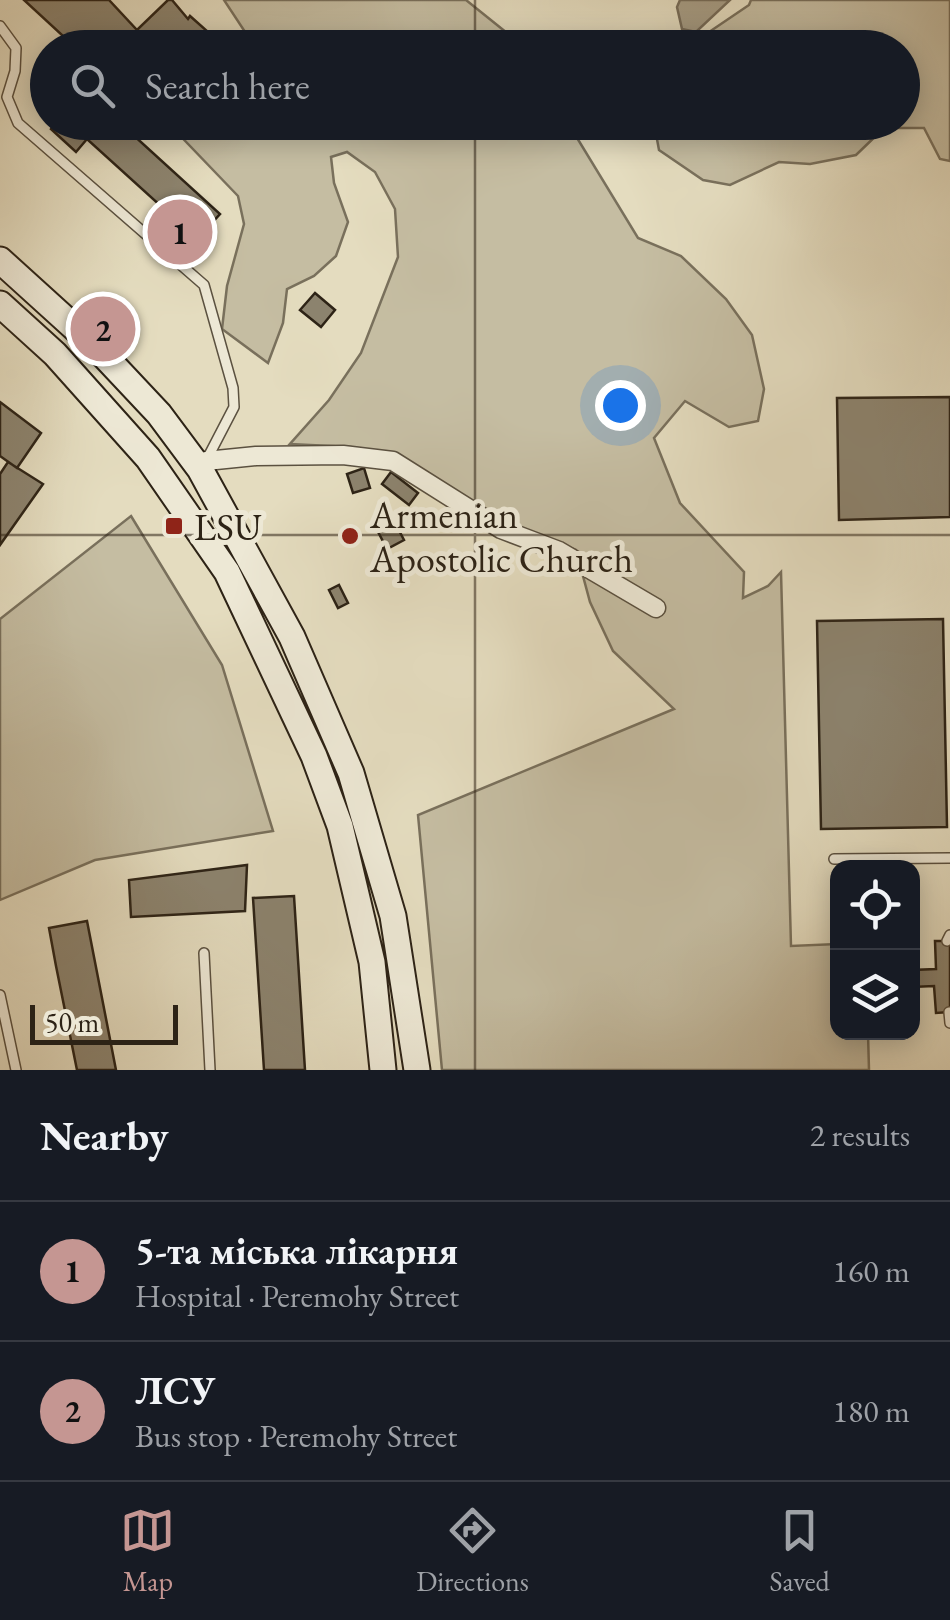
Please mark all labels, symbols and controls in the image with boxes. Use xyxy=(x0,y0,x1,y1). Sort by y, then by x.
search box xyxy=(30,30,920,140)
icon: search xyxy=(65,58,120,113)
text: Search here xyxy=(145,61,310,110)
pin: 1 xyxy=(148,194,212,270)
pin: 2 xyxy=(70,292,136,366)
your location xyxy=(595,380,646,431)
place label: Armenian Apostolic Church xyxy=(369,490,633,583)
place label: LSU xyxy=(194,502,262,551)
marker: LSU xyxy=(163,515,185,537)
marker: Armenian Apostolic Church xyxy=(339,525,361,547)
map controls xyxy=(830,860,920,1040)
button: locate xyxy=(830,860,920,950)
button: layers xyxy=(830,950,920,1040)
scale bar xyxy=(30,1000,178,1044)
text: 50 m xyxy=(45,1004,99,1040)
text: Nearby xyxy=(40,1108,169,1163)
text: 2 results xyxy=(810,1114,910,1156)
text: 5-та міська лікарня xyxy=(135,1226,458,1275)
text: 1 xyxy=(64,1250,81,1292)
text: 160 m xyxy=(833,1250,910,1292)
text: Hospital · Peremohy Street xyxy=(135,1275,459,1317)
text: ЛСУ xyxy=(135,1366,216,1415)
text: 2 xyxy=(64,1390,81,1432)
text: 180 m xyxy=(833,1390,910,1432)
text: Bus stop · Peremohy Street xyxy=(135,1415,457,1457)
tab: Map xyxy=(120,1503,175,1599)
tab: Directions xyxy=(416,1503,529,1599)
tab: Saved xyxy=(770,1503,830,1599)

